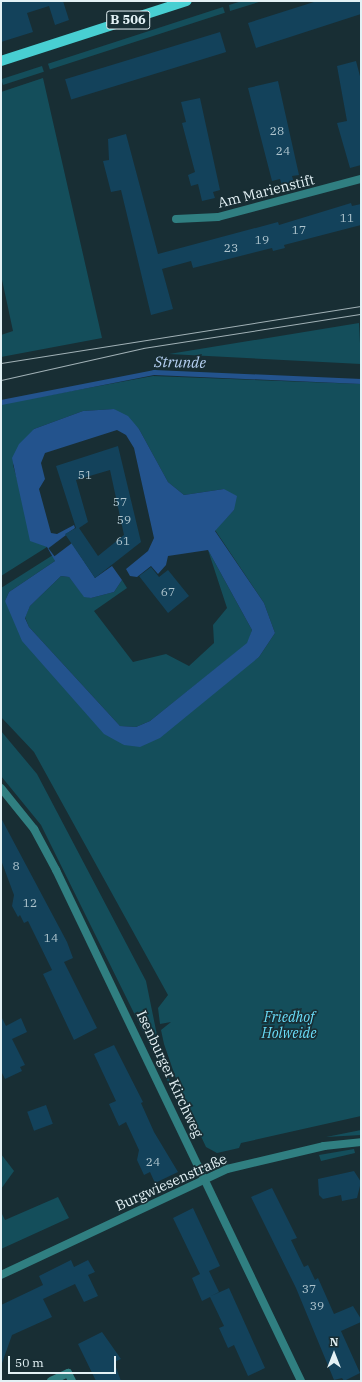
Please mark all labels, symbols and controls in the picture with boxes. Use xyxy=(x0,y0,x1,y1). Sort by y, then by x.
road number: B 506 xyxy=(106,9,150,31)
house number: 28 xyxy=(270,124,284,138)
house number: 24 xyxy=(276,144,290,158)
street label: Am Marienstift xyxy=(216,171,316,211)
house number: 11 xyxy=(340,211,354,225)
house number: 17 xyxy=(292,223,306,237)
house number: 19 xyxy=(255,233,269,247)
house number: 23 xyxy=(224,241,238,255)
water label: Strunde xyxy=(154,353,206,371)
house number: 51 xyxy=(78,468,92,482)
house number: 57 xyxy=(113,495,127,509)
house number: 59 xyxy=(117,513,131,527)
house number: 61 xyxy=(116,534,130,548)
house number: 67 xyxy=(161,585,175,599)
house number: 8 xyxy=(12,859,20,873)
house number: 12 xyxy=(23,896,37,910)
house number: 14 xyxy=(44,931,58,945)
street label: Isenburger Kirchweg xyxy=(133,1008,207,1140)
park label: Friedhof Holweide xyxy=(262,1009,316,1042)
street label: Burgwiesenstraße xyxy=(113,1150,229,1214)
house number: 24 xyxy=(146,1155,160,1169)
house number: 37 xyxy=(302,1282,316,1296)
house number: 39 xyxy=(310,1299,324,1313)
north arrow xyxy=(314,1334,354,1374)
text: N xyxy=(330,1335,338,1349)
scale bar xyxy=(10,1348,118,1374)
text: 50 m xyxy=(15,1355,44,1370)

